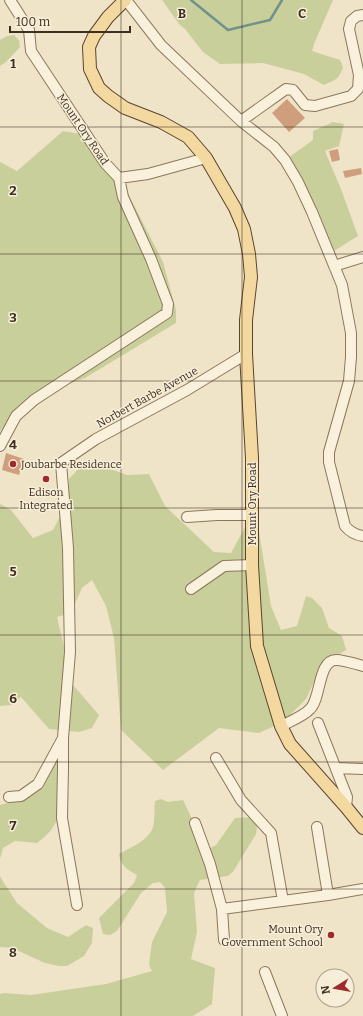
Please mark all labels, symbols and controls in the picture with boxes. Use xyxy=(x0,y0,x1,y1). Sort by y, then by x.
text: B xyxy=(178,6,186,21)
text: C xyxy=(298,6,306,21)
scale bar xyxy=(10,8,130,34)
text: 100 m xyxy=(16,15,51,29)
text: 1 xyxy=(10,56,16,71)
street label: Mount Ory Road xyxy=(54,91,111,168)
text: 2 xyxy=(9,183,17,198)
text: 3 xyxy=(9,310,17,325)
street label: Norbert Barbe Avenue xyxy=(94,364,200,431)
text: 4 xyxy=(9,437,17,452)
place label: Joubarbe Residence xyxy=(20,458,122,471)
marker: Joubarbe Residence xyxy=(8,459,18,469)
street label: Mount Ory Road xyxy=(246,462,259,545)
marker: Edison Integrated xyxy=(41,474,51,484)
place label: Edison Integrated xyxy=(19,486,73,512)
text: 5 xyxy=(9,564,17,579)
text: 6 xyxy=(9,691,17,706)
text: 7 xyxy=(10,818,17,833)
place label: Mount Ory Government School xyxy=(221,923,323,949)
marker: Mount Ory Government School xyxy=(326,930,336,940)
text: 8 xyxy=(9,945,17,960)
north arrow xyxy=(315,968,355,1008)
text: N xyxy=(318,984,333,995)

